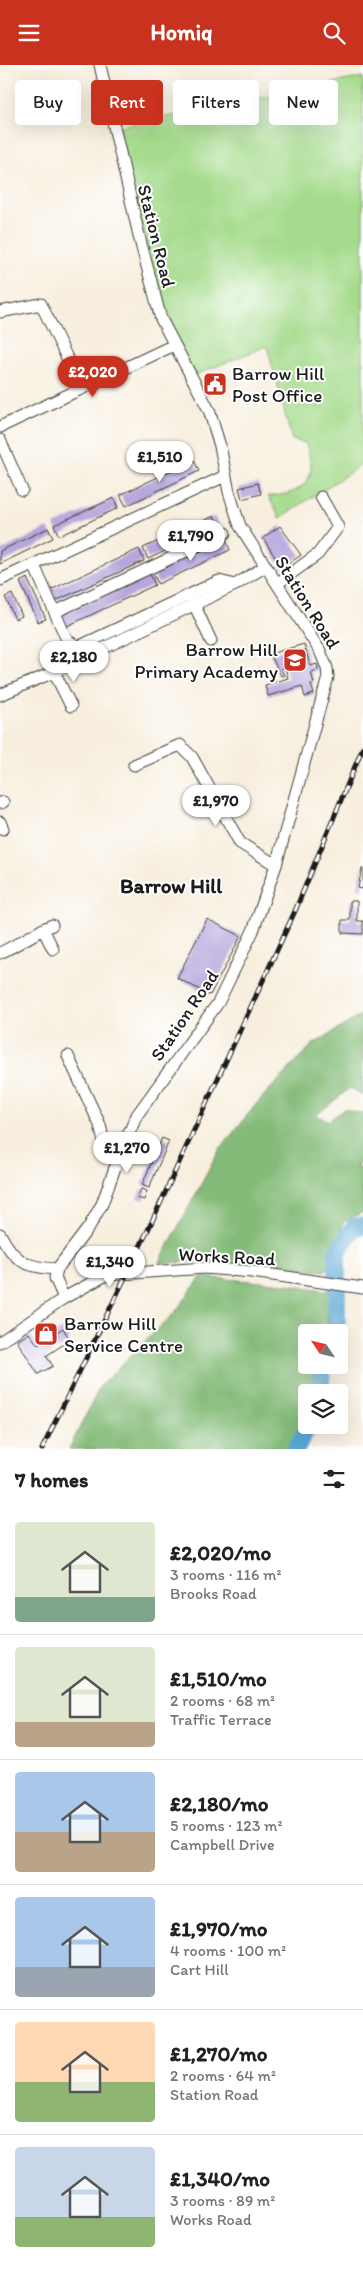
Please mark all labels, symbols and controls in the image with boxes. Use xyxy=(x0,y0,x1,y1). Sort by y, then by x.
icon: menu xyxy=(15,19,43,47)
text: Homiq xyxy=(151,19,212,46)
icon: search xyxy=(320,19,348,47)
chip: Buy xyxy=(15,80,81,125)
chip: Rent xyxy=(91,80,163,125)
chip: Filters xyxy=(173,80,259,125)
chip: New xyxy=(269,80,338,125)
street label: Station Road xyxy=(133,182,181,290)
pin: £2,020 xyxy=(52,355,134,398)
text: £2,020 xyxy=(69,362,117,381)
place label: Barrow Hill Post Office xyxy=(232,362,325,407)
public building icon: Barrow Hill Post Office xyxy=(202,371,228,397)
pin: £1,510 xyxy=(119,441,201,483)
text: £1,510 xyxy=(137,447,183,466)
pin: £1,790 xyxy=(150,519,232,562)
text: £1,790 xyxy=(168,526,214,545)
street label: Station Road xyxy=(270,552,346,653)
place label: Barrow Hill Primary Academy xyxy=(134,638,279,683)
pin: £2,180 xyxy=(33,641,115,683)
text: £2,180 xyxy=(51,647,97,666)
school or university icon: Barrow Hill Primary Academy xyxy=(282,647,308,673)
pin: £1,970 xyxy=(175,785,257,827)
text: £1,970 xyxy=(193,791,239,810)
district label: Barrow Hill xyxy=(120,873,223,898)
street label: Station Road xyxy=(145,965,224,1065)
pin: £1,270 xyxy=(86,1131,168,1174)
text: £1,270 xyxy=(104,1138,150,1157)
street label: Works Road xyxy=(178,1242,277,1271)
pin: £1,340 xyxy=(69,1245,151,1288)
text: £1,340 xyxy=(86,1252,134,1271)
place label: Barrow Hill Service Centre xyxy=(64,1312,183,1357)
shop icon: Barrow Hill Service Centre xyxy=(33,1321,59,1347)
north arrow xyxy=(298,1324,348,1374)
map controls xyxy=(298,1324,348,1434)
button: layers xyxy=(298,1384,348,1434)
icon: filters xyxy=(320,1465,348,1493)
text: 7 homes xyxy=(15,1467,89,1492)
text: £2,020/mo xyxy=(170,1540,271,1565)
icon: home xyxy=(55,1542,115,1602)
text: 3 rooms · 116 m² xyxy=(170,1565,281,1584)
text: Brooks Road xyxy=(170,1584,257,1603)
text: £1,510/mo xyxy=(170,1666,267,1691)
icon: home xyxy=(55,1667,115,1727)
text: 2 rooms · 68 m² xyxy=(170,1691,275,1710)
text: Traffic Terrace xyxy=(170,1710,272,1729)
text: £2,180/mo xyxy=(170,1791,269,1816)
icon: home xyxy=(55,1792,115,1852)
text: 5 rooms · 123 m² xyxy=(170,1816,282,1835)
text: Campbell Drive xyxy=(170,1835,275,1854)
text: £1,970/mo xyxy=(170,1916,267,1941)
icon: home xyxy=(55,1917,115,1977)
text: 4 rooms · 100 m² xyxy=(170,1941,286,1960)
text: Cart Hill xyxy=(170,1960,229,1979)
text: £1,270/mo xyxy=(170,2041,268,2066)
icon: home xyxy=(55,2042,115,2102)
text: 2 rooms · 64 m² xyxy=(170,2066,276,2085)
text: Station Road xyxy=(170,2085,259,2104)
text: £1,340/mo xyxy=(170,2166,270,2191)
icon: home xyxy=(55,2167,115,2227)
text: 3 rooms · 89 m² xyxy=(170,2191,275,2210)
text: Works Road xyxy=(170,2210,252,2229)

